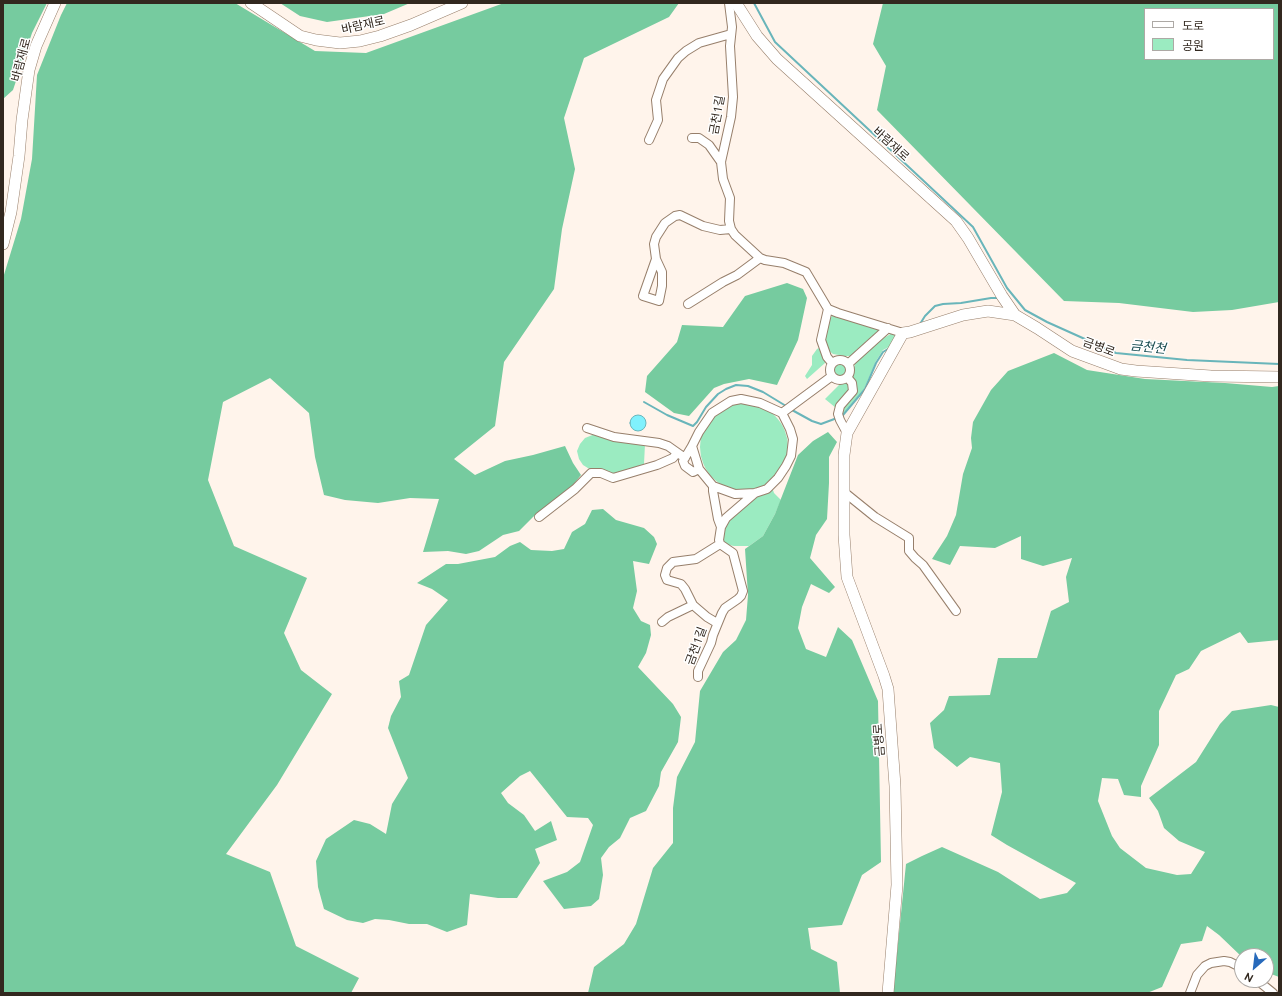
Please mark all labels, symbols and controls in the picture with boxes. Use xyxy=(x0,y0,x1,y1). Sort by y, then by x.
legend xyxy=(1144,8,1274,60)
street label: 바람재로 xyxy=(340,13,386,37)
text: 도로 xyxy=(1182,19,1204,32)
street label: 바람재로 xyxy=(8,37,34,83)
text: 공원 xyxy=(1182,39,1204,52)
street label: 금천1길 xyxy=(706,94,728,136)
street label: 바람재로 xyxy=(870,124,912,164)
street label: 금병로 xyxy=(1081,335,1117,359)
water label: 금천천 xyxy=(1129,337,1167,357)
street label: 금천1길 xyxy=(682,625,710,667)
street label: 금병로 xyxy=(871,723,887,757)
north arrow xyxy=(1234,948,1274,988)
text: N xyxy=(1242,970,1255,985)

